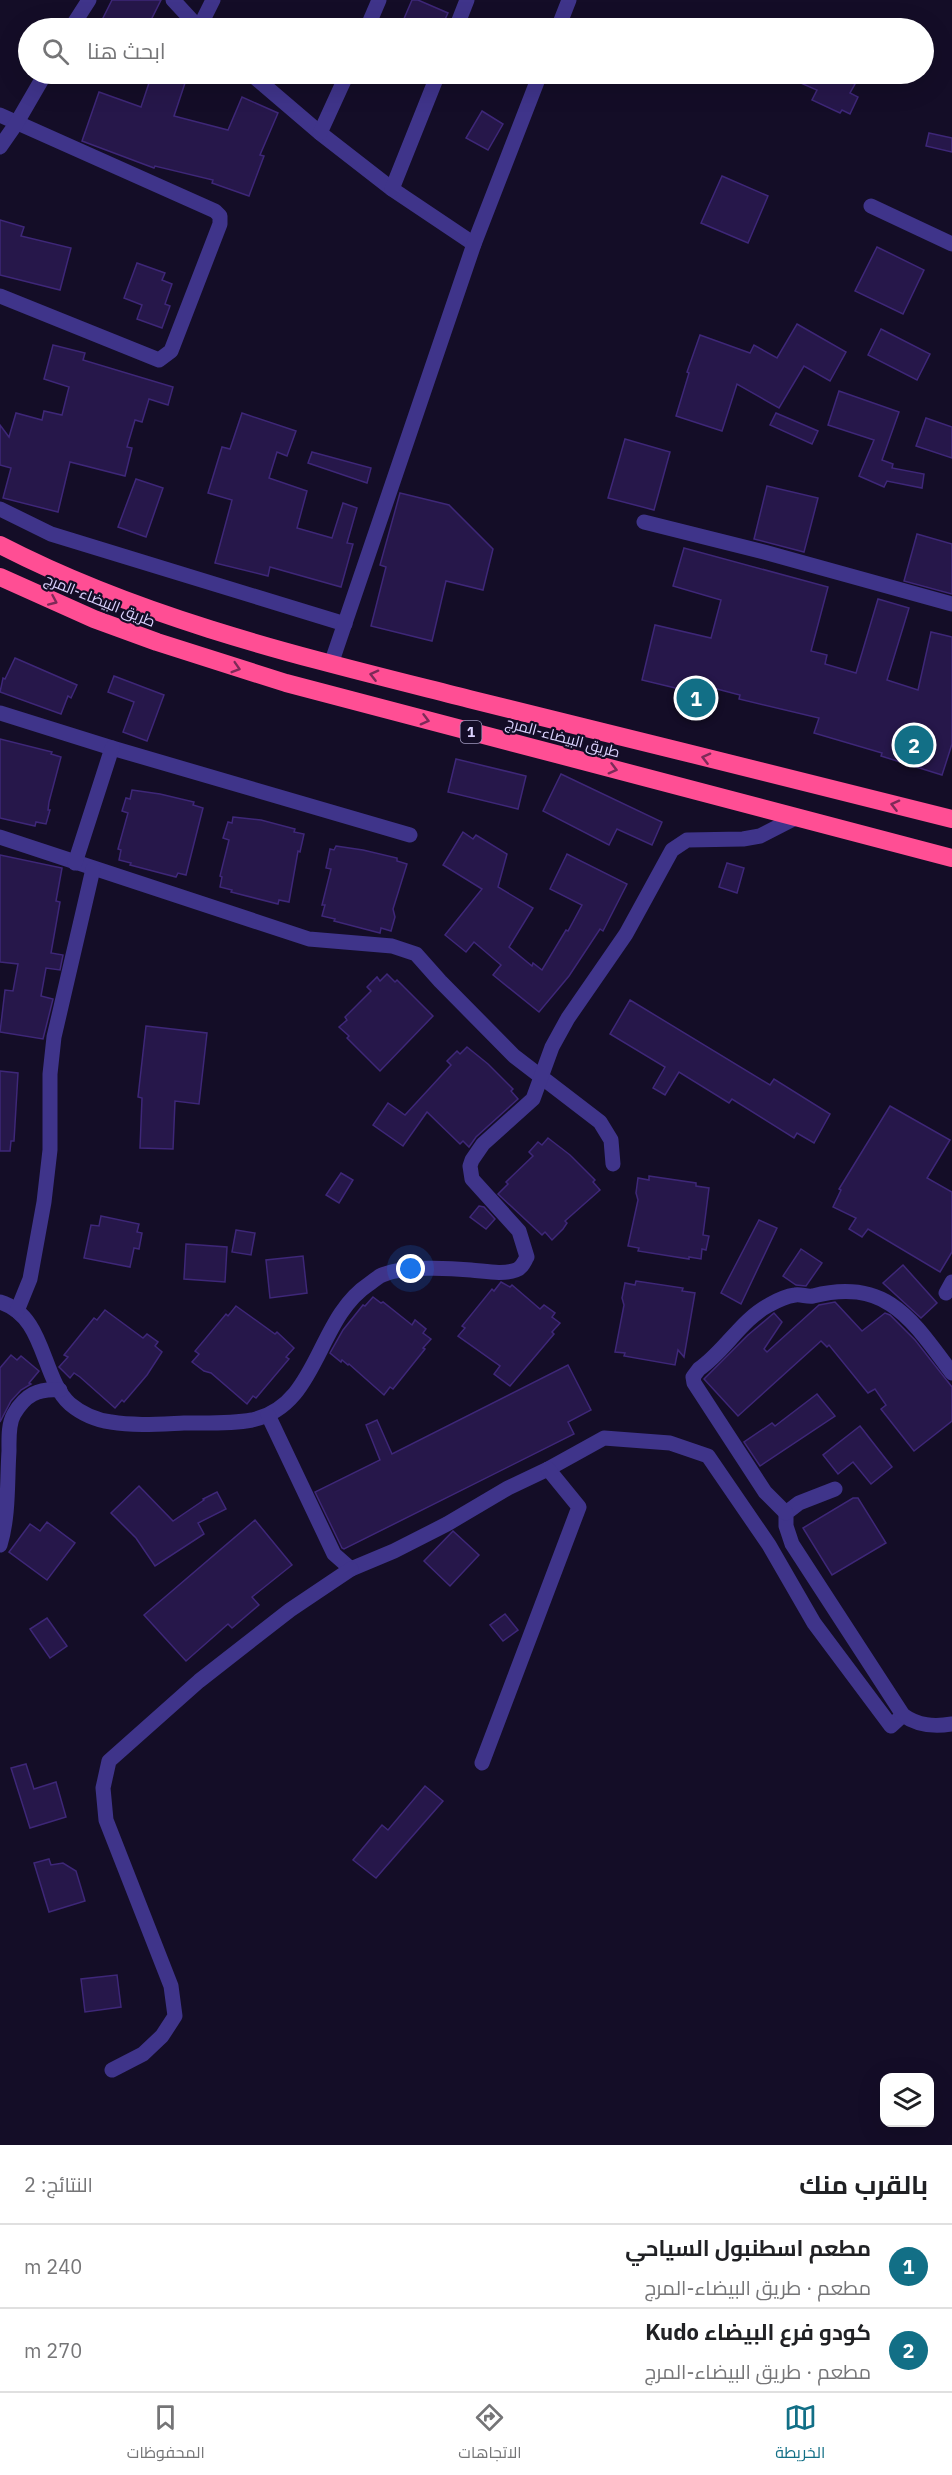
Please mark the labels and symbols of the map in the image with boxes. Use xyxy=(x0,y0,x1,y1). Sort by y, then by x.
street label: طريق البيضاء-المرج xyxy=(41,569,158,633)
one-way arrow xyxy=(47,594,58,606)
one-way arrow xyxy=(230,661,241,673)
one-way arrow xyxy=(369,670,380,682)
pin: 1 xyxy=(676,676,716,720)
one-way arrow xyxy=(419,712,429,725)
street label: طريق البيضاء-المرج xyxy=(503,713,622,763)
road number: 1 xyxy=(460,721,482,743)
pin: 2 xyxy=(894,722,934,768)
one-way arrow xyxy=(701,752,711,765)
one-way arrow xyxy=(607,762,618,774)
one-way arrow xyxy=(890,799,900,812)
your location xyxy=(396,1254,425,1283)

